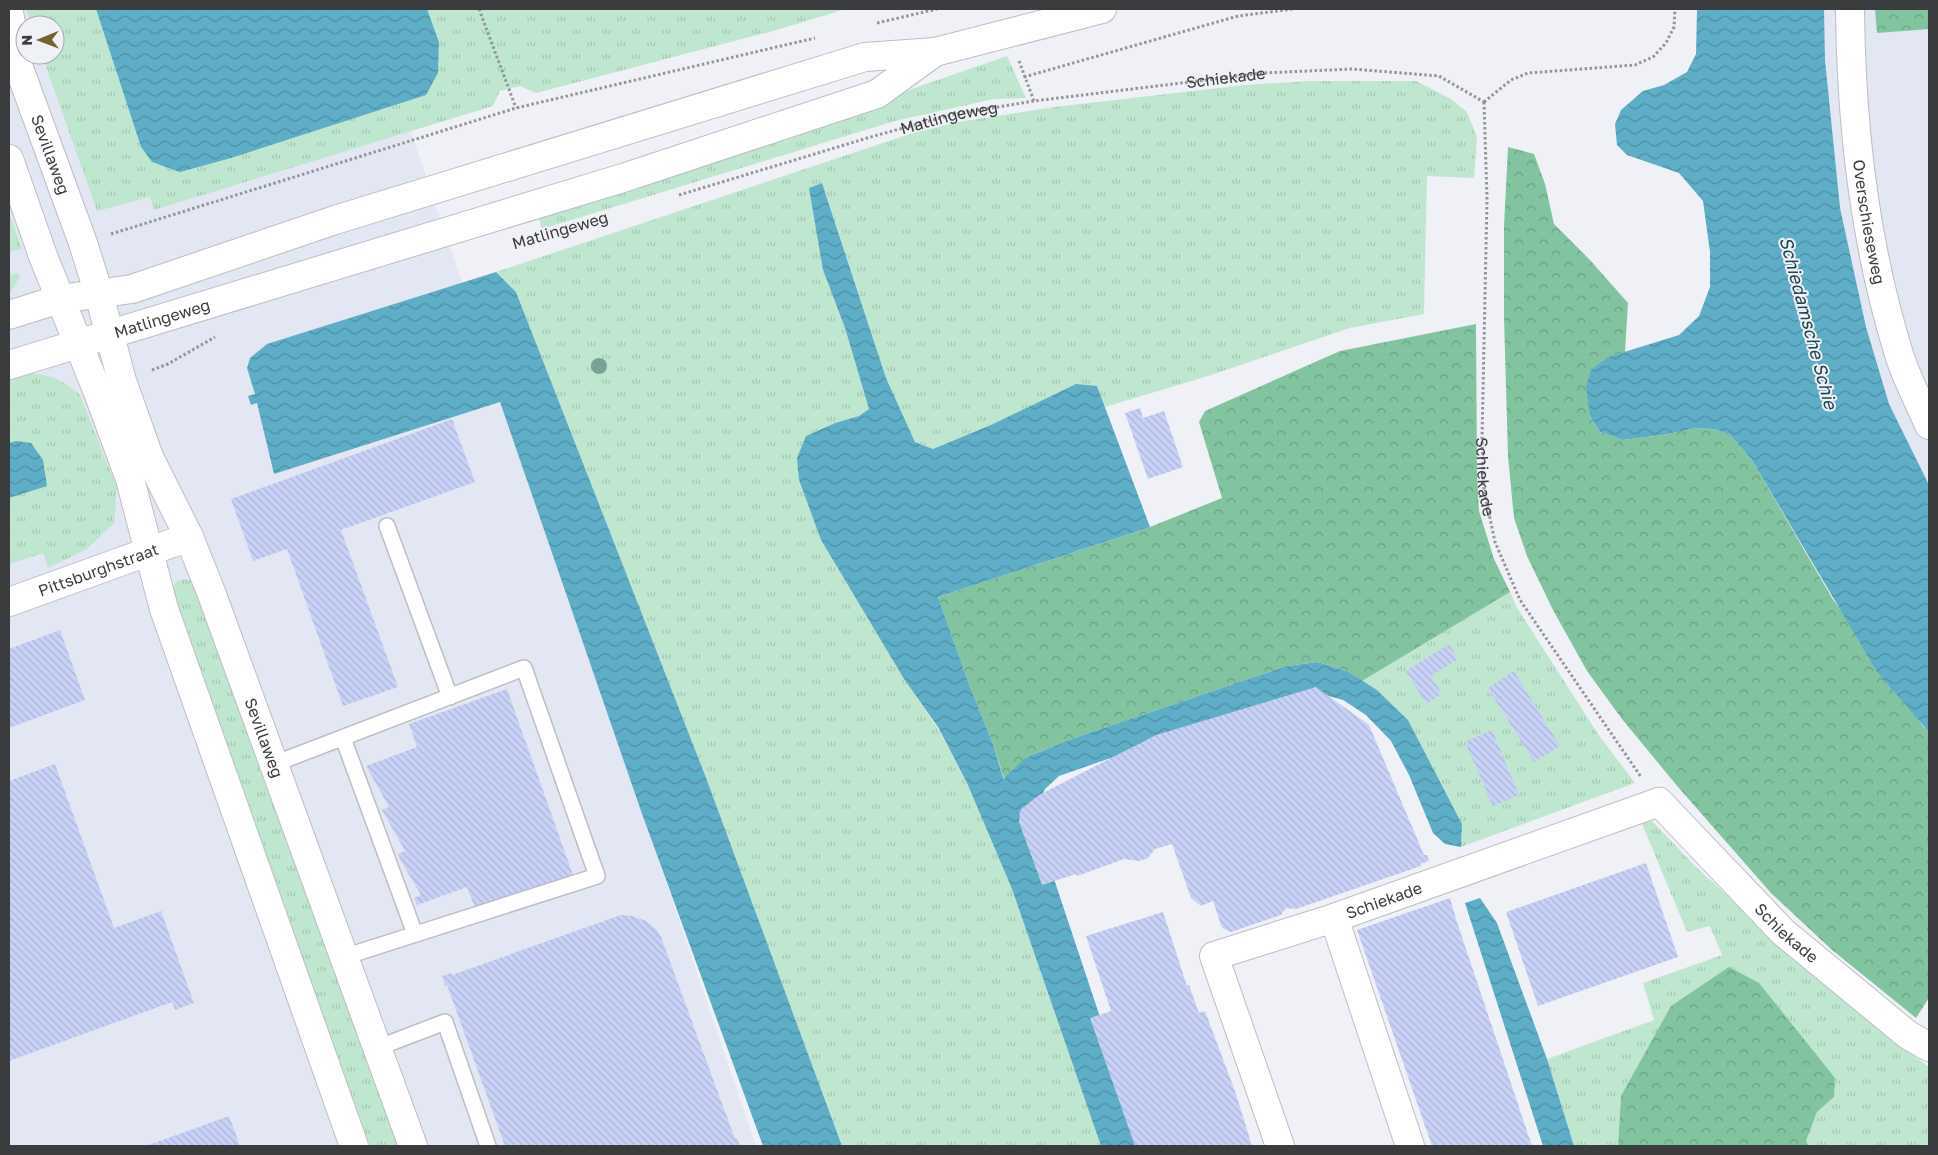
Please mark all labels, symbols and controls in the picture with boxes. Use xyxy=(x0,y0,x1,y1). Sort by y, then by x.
north arrow xyxy=(15,15,65,65)
text: N xyxy=(18,35,35,46)
street label: Schiekade xyxy=(1185,63,1267,92)
street label: Matlingeweg xyxy=(898,97,999,138)
street label: Sevillaweg xyxy=(27,112,74,197)
street label: Overschieseweg xyxy=(1849,158,1890,286)
street label: Matlingeweg xyxy=(510,207,610,253)
water label: Schiedamsche Schie xyxy=(1775,234,1843,413)
street label: Matlingeweg xyxy=(112,294,212,342)
street label: Schiekade xyxy=(1472,437,1499,518)
street label: Pittsburghstraat xyxy=(35,539,161,601)
street label: Sevillaweg xyxy=(240,695,288,780)
street label: Schiekade xyxy=(1343,877,1425,923)
street label: Schiekade xyxy=(1751,899,1823,967)

